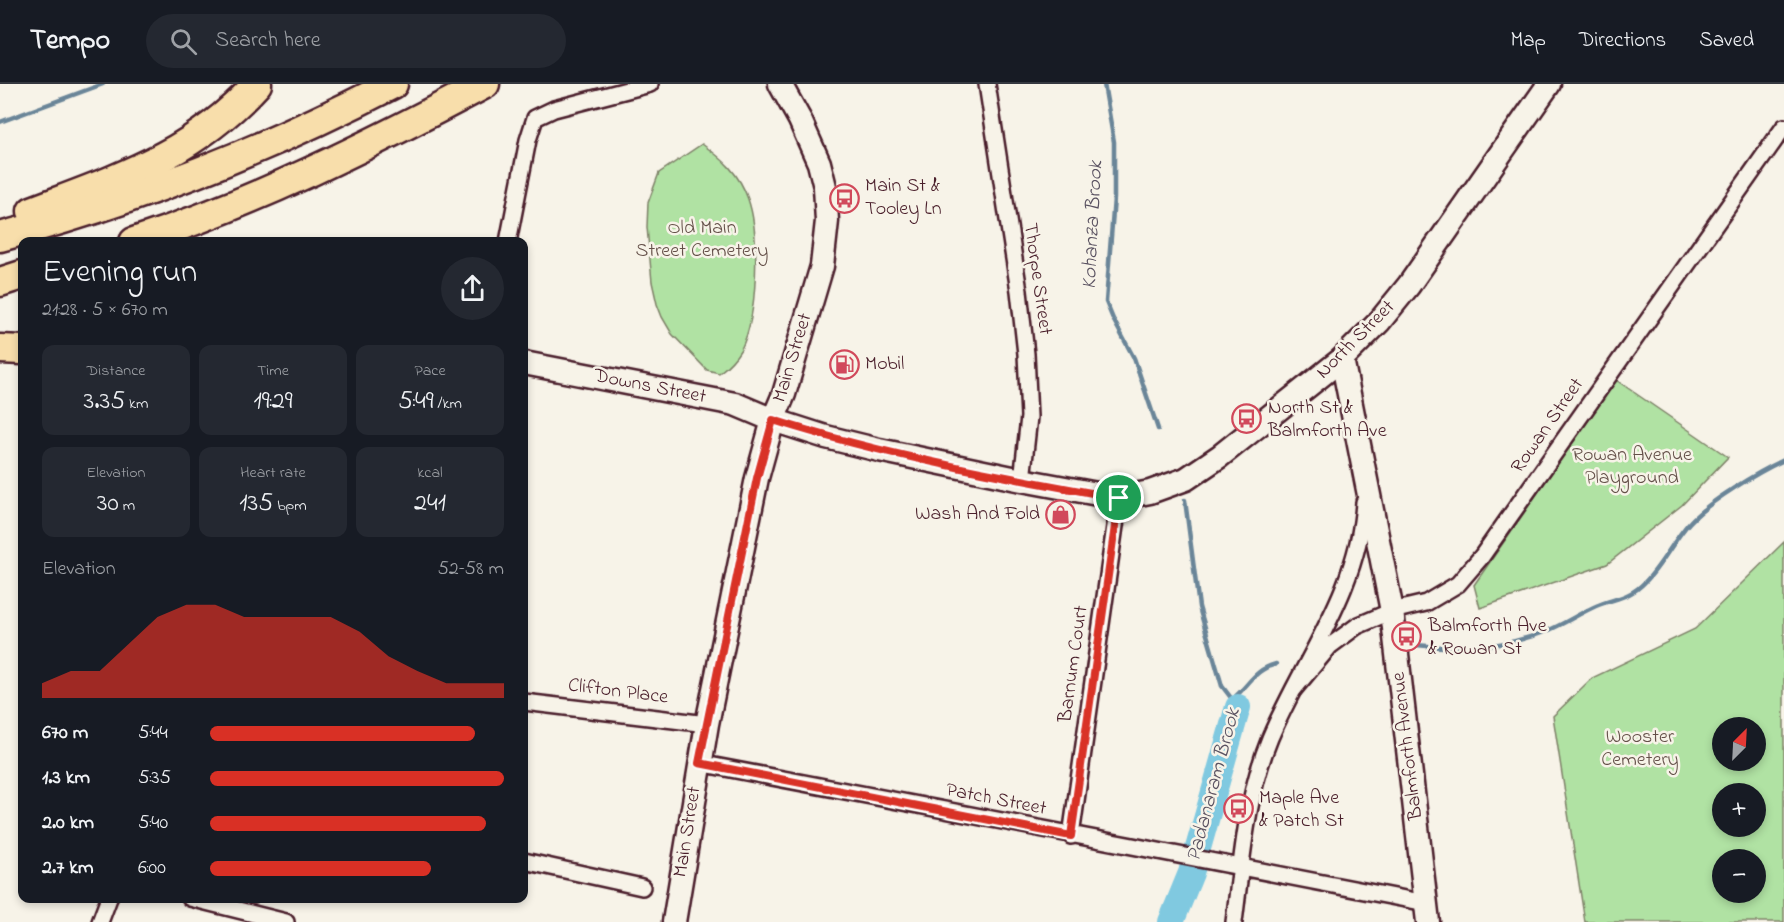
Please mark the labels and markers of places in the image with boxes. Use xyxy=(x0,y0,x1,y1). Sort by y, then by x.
place label: Main St & Tooley Ln xyxy=(865,172,942,224)
bus stop icon: Main St & Tooley Ln xyxy=(828,182,860,214)
fuel station icon: Mobil xyxy=(828,348,860,380)
place label: Mobil xyxy=(865,350,904,379)
place label: North St & Balmforth Ave xyxy=(1267,394,1387,446)
bus stop icon: North St & Balmforth Ave xyxy=(1231,403,1263,435)
pin xyxy=(1093,472,1144,523)
shop icon: Wash And Fold xyxy=(1045,498,1077,530)
place label: Wash And Fold xyxy=(915,500,1040,529)
place label: Balmforth Ave & Rowan St xyxy=(1427,612,1547,664)
bus stop icon: Balmforth Ave & Rowan St xyxy=(1391,621,1423,653)
place label: Maple Ave & Patch St xyxy=(1259,784,1344,836)
bus stop icon: Maple Ave & Patch St xyxy=(1222,793,1254,825)

